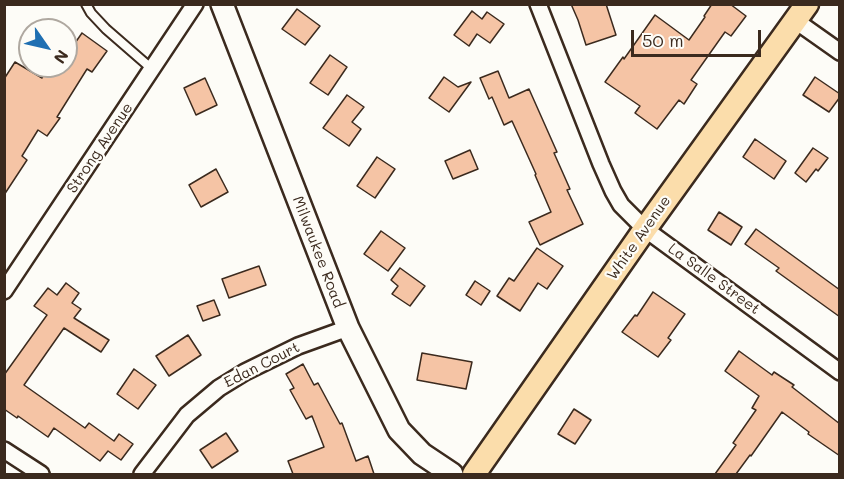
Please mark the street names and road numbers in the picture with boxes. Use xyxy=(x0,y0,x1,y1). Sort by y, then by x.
street label: Strong Avenue xyxy=(63,99,137,197)
street label: White Avenue xyxy=(603,192,675,284)
street label: Milwaukee Road xyxy=(288,194,348,310)
street label: La Salle Street xyxy=(665,240,763,318)
street label: Edan Court xyxy=(221,338,303,392)

